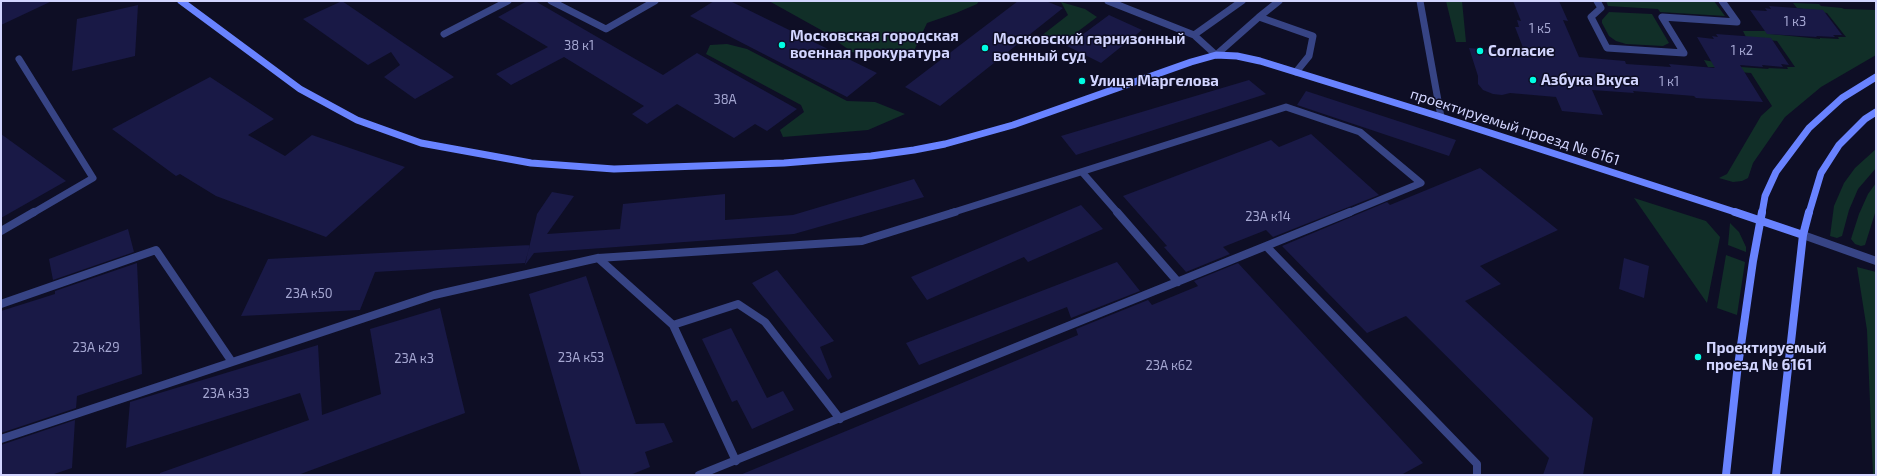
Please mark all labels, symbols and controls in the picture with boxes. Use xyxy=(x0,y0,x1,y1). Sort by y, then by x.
house number: 1 к3 xyxy=(1784,14,1806,30)
house number: 1 к5 xyxy=(1529,21,1551,37)
place label: Московская городская военная прокуратура xyxy=(790,27,959,62)
place label: Московский гарнизонный военный суд xyxy=(993,30,1185,65)
house number: 38 к1 xyxy=(564,38,594,54)
marker: Московская городская военная прокуратура xyxy=(777,40,787,50)
place label: Согласие xyxy=(1488,42,1555,60)
marker: Московский гарнизонный военный суд xyxy=(980,43,990,53)
house number: 1 к2 xyxy=(1731,43,1753,59)
marker: Согласие xyxy=(1475,46,1485,56)
place label: Азбука Вкуса xyxy=(1541,71,1639,89)
place label: Улица Маргелова xyxy=(1090,72,1219,90)
house number: 1 к1 xyxy=(1659,74,1679,90)
marker: Азбука Вкуса xyxy=(1528,75,1538,85)
marker: Улица Маргелова xyxy=(1077,76,1087,86)
street label: проектируемый проезд № 6161 xyxy=(1408,85,1622,169)
house number: 38А xyxy=(713,92,737,108)
house number: 23А к14 xyxy=(1245,209,1291,225)
house number: 23А к50 xyxy=(285,286,333,302)
place label: Проектируемый проезд № 6161 xyxy=(1706,339,1827,374)
house number: 23А к29 xyxy=(72,340,120,356)
house number: 23А к53 xyxy=(558,350,604,366)
house number: 23А к3 xyxy=(394,351,434,367)
marker: Проектируемый проезд № 6161 xyxy=(1693,352,1703,362)
house number: 23А к62 xyxy=(1145,358,1193,374)
house number: 23А к33 xyxy=(203,386,249,402)

